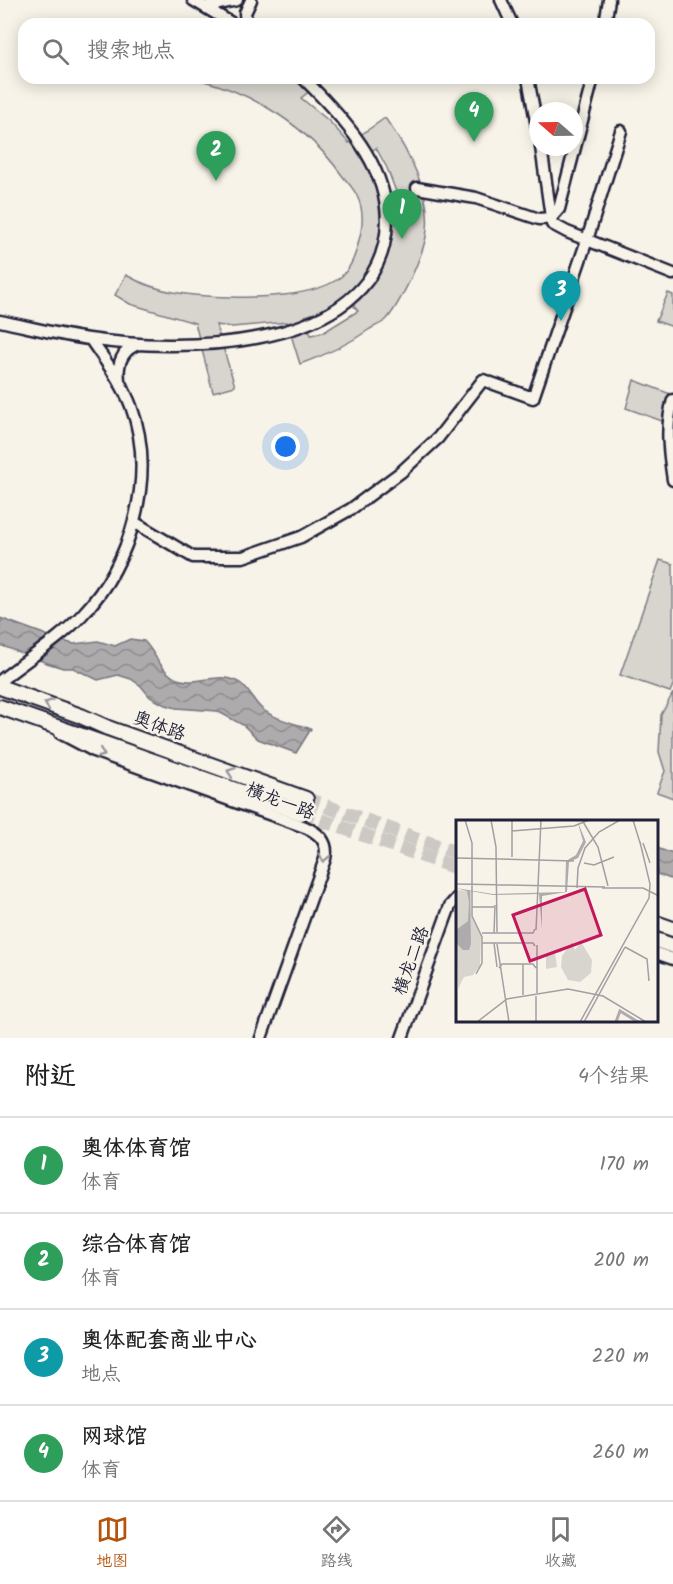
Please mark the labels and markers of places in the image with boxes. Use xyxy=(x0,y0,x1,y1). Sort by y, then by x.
pin: 4 xyxy=(454,92,494,142)
pin: 2 xyxy=(196,132,236,181)
pin: 1 xyxy=(382,190,422,239)
pin: 3 xyxy=(542,272,580,321)

